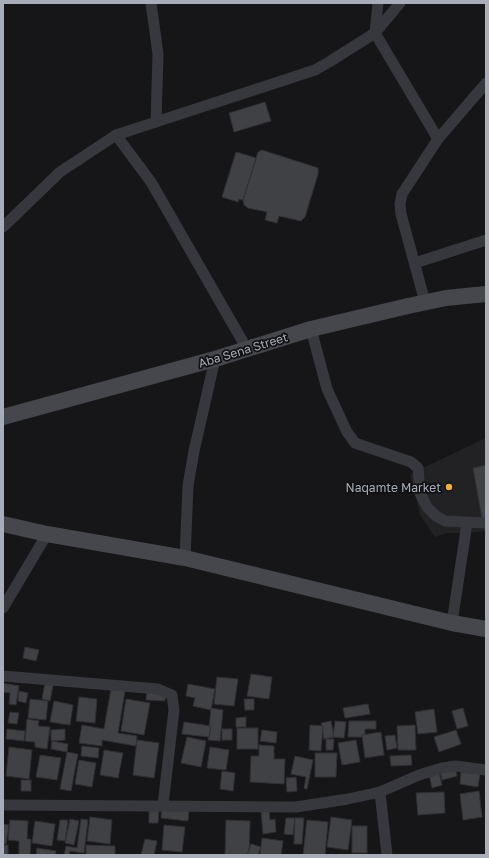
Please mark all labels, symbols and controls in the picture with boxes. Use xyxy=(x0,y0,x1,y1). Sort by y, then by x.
street label: Aba Sena Street xyxy=(197,329,290,371)
place label: Naqamte Market xyxy=(346,480,441,495)
marker: Naqamte Market xyxy=(444,482,454,492)

